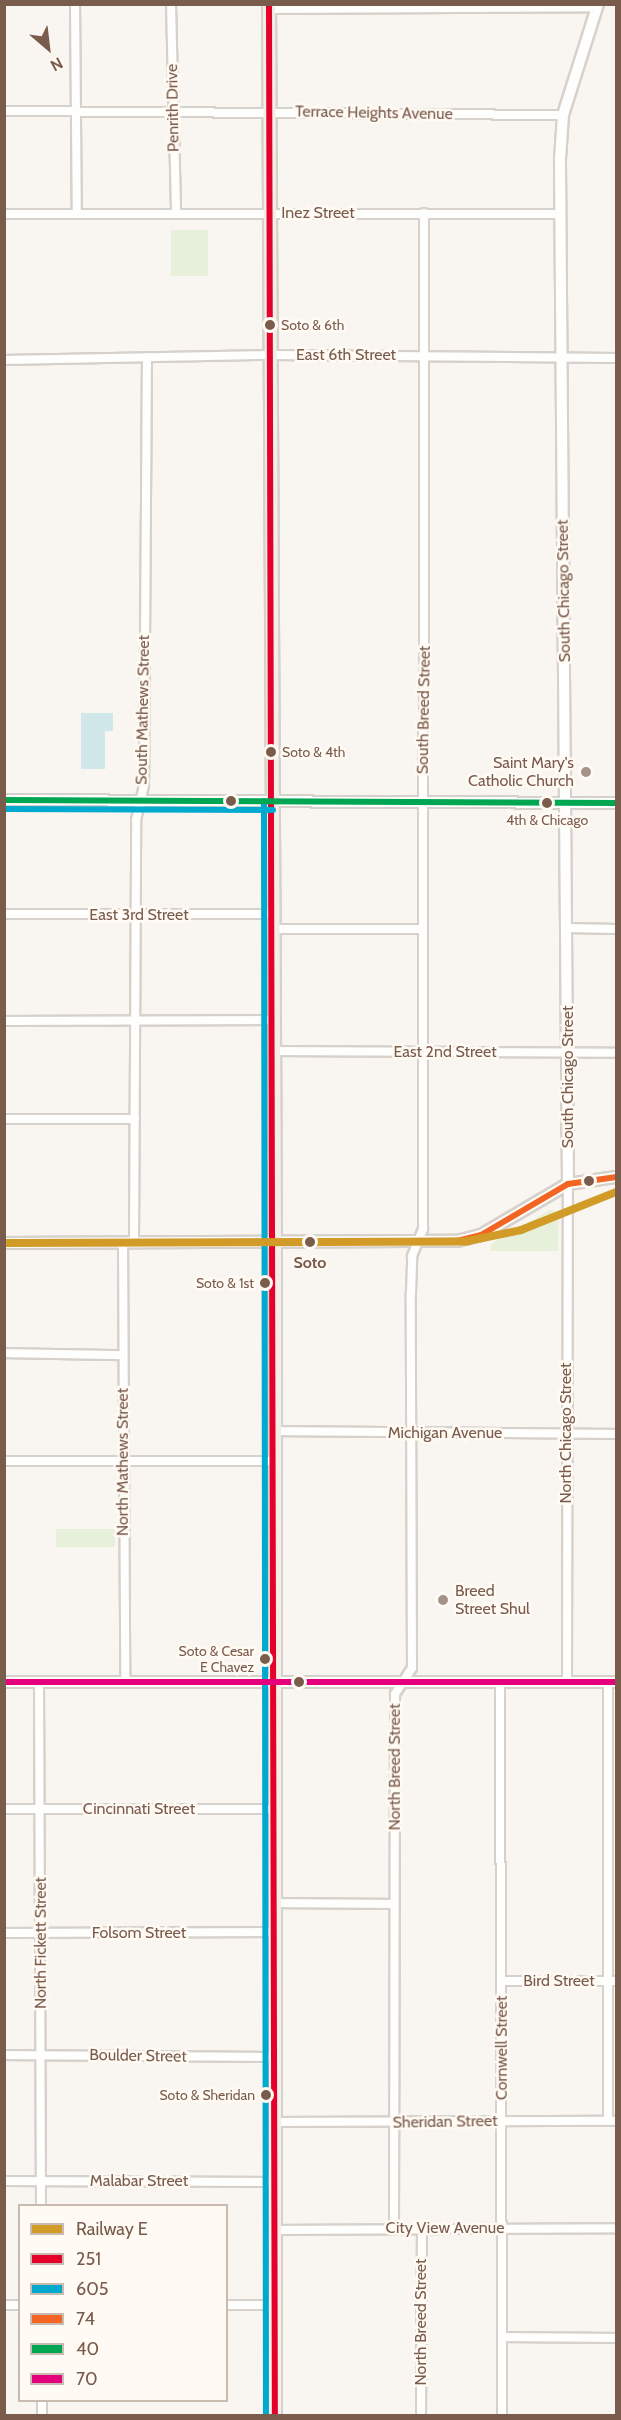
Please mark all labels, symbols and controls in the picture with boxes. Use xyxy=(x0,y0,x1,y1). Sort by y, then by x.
north arrow xyxy=(18,18,78,78)
text: N xyxy=(47,53,66,75)
street label: Penrith Drive xyxy=(163,64,183,152)
street label: Terrace Heights Avenue xyxy=(295,102,453,124)
street label: Inez Street xyxy=(281,203,355,223)
place label: Soto & 6th xyxy=(281,317,344,333)
marker: Soto & 6th xyxy=(264,319,276,331)
street label: East 6th Street xyxy=(296,345,396,365)
street label: South Chicago Street xyxy=(553,520,575,662)
street label: South Mathews Street xyxy=(132,635,154,785)
street label: South Breed Street xyxy=(413,646,435,774)
place label: Soto & 4th xyxy=(282,744,345,760)
marker: Soto & 4th xyxy=(265,746,277,758)
place label: Saint Mary's Catholic Church xyxy=(468,753,574,791)
marker: Saint Mary's Catholic Church xyxy=(579,765,593,779)
unlabelled marker xyxy=(225,795,237,807)
marker: 4th & Chicago xyxy=(541,797,553,809)
place label: 4th & Chicago xyxy=(506,812,588,828)
street label: East 3rd Street xyxy=(89,905,189,925)
street label: South Chicago Street xyxy=(558,1006,578,1148)
street label: East 2nd Street xyxy=(393,1042,497,1062)
unlabelled marker xyxy=(583,1175,595,1187)
marker: Soto xyxy=(301,1233,319,1251)
place label: Soto xyxy=(294,1253,326,1273)
place label: Soto & 1st xyxy=(196,1275,254,1291)
marker: Soto & 1st xyxy=(259,1277,271,1289)
street label: North Chicago Street xyxy=(556,1363,576,1503)
street label: North Mathews Street xyxy=(113,1388,133,1536)
street label: Michigan Avenue xyxy=(388,1423,502,1443)
place label: Breed Street Shul xyxy=(455,1581,530,1619)
marker: Breed Street Shul xyxy=(436,1593,450,1607)
place label: Soto & Cesar E Chavez xyxy=(178,1643,254,1676)
marker: Soto & Cesar E Chavez xyxy=(259,1653,271,1665)
unlabelled marker xyxy=(293,1676,305,1688)
street label: North Breed Street xyxy=(385,1704,405,1830)
street label: Cincinnati Street xyxy=(83,1799,195,1819)
street label: North Fickett Street xyxy=(31,1877,51,2009)
street label: Folsom Street xyxy=(92,1923,186,1943)
street label: Bird Street xyxy=(523,1971,595,1991)
street label: Cornwell Street xyxy=(492,1996,512,2100)
street label: Boulder Street xyxy=(89,2046,187,2066)
place label: Soto & Sheridan xyxy=(159,2087,255,2103)
marker: Soto & Sheridan xyxy=(260,2089,272,2101)
street label: Sheridan Street xyxy=(392,2111,498,2133)
street label: Malabar Street xyxy=(90,2171,188,2191)
legend xyxy=(18,2204,228,2402)
text: Railway E xyxy=(76,2218,148,2240)
street label: City View Avenue xyxy=(386,2218,504,2238)
text: 251 xyxy=(76,2248,101,2270)
street label: North Breed Street xyxy=(411,2259,431,2385)
text: 605 xyxy=(76,2278,109,2300)
text: 74 xyxy=(76,2308,95,2330)
text: 40 xyxy=(76,2338,99,2360)
text: 70 xyxy=(76,2368,97,2390)

